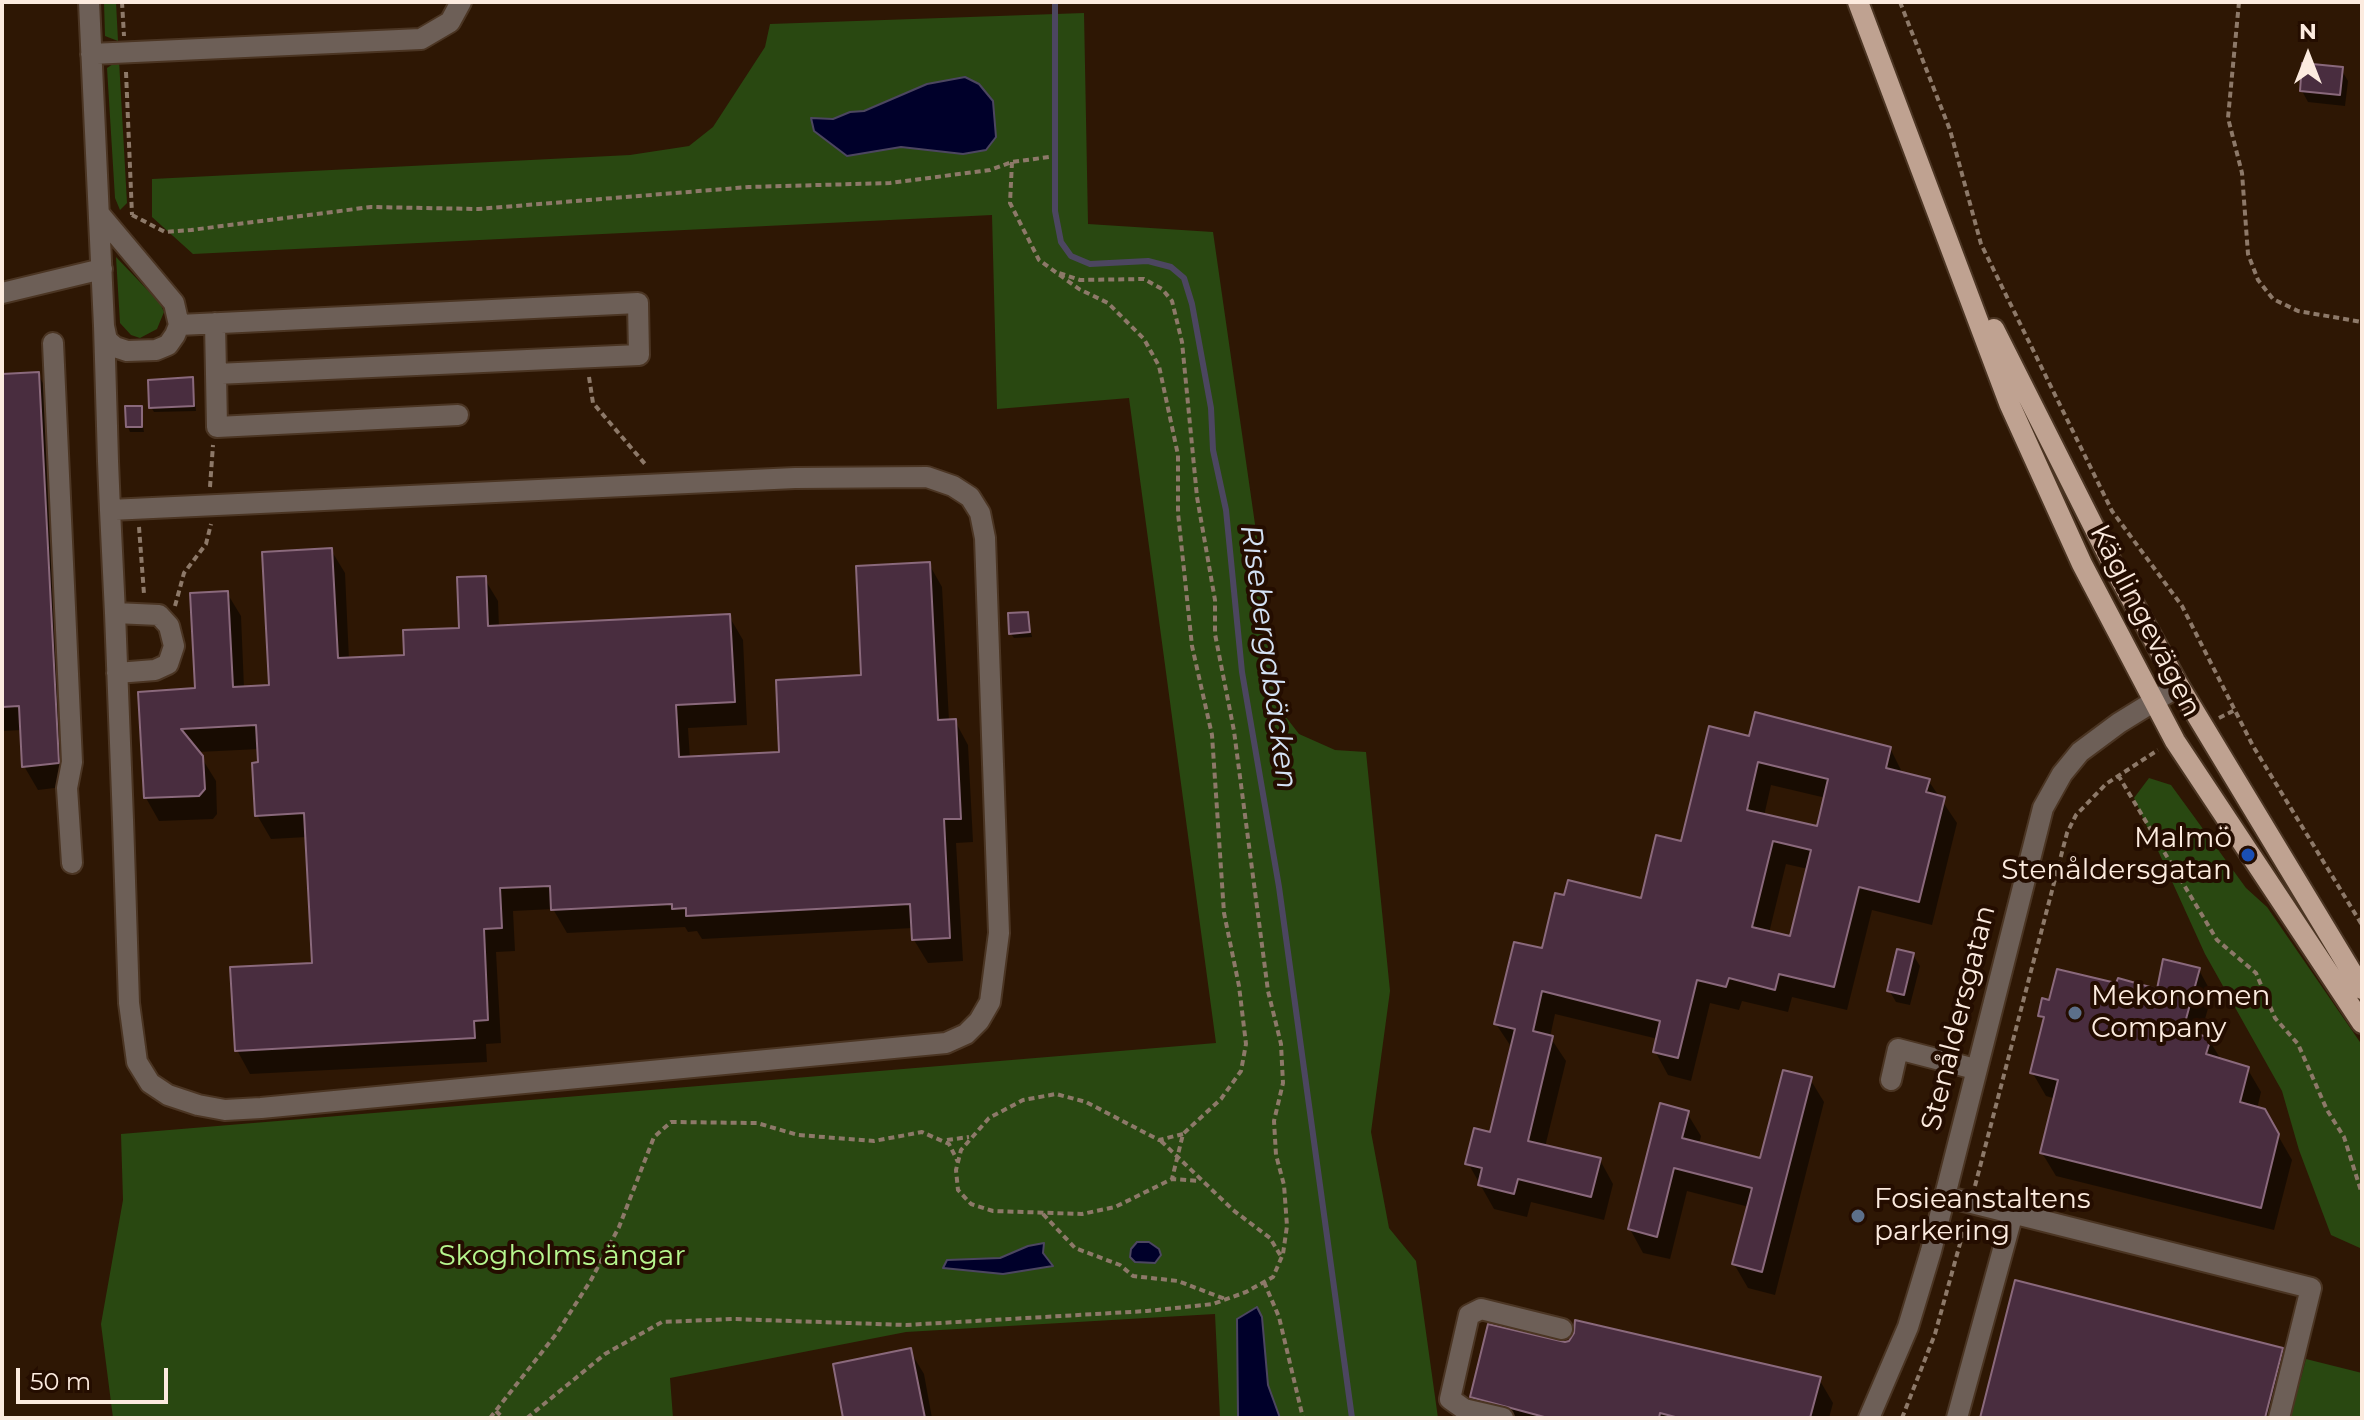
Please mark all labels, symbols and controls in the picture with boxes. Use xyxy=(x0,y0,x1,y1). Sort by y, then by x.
north arrow xyxy=(2268,16,2348,96)
text: N xyxy=(2299,18,2317,45)
street label: Käglingevägen xyxy=(2082,519,2208,723)
water label: Risebergabäcken xyxy=(1232,523,1304,791)
place label: Malmö Stenåldersgatan xyxy=(2001,822,2232,888)
marker: Malmö Stenåldersgatan xyxy=(2239,846,2257,864)
street label: Stenåldersgatan xyxy=(1915,902,2003,1134)
place label: Mekonomen Company xyxy=(2091,980,2270,1046)
marker: Mekonomen Company xyxy=(2066,1004,2084,1022)
place label: Fosieanstaltens parkering xyxy=(1874,1183,2091,1249)
marker: Fosieanstaltens parkering xyxy=(1849,1207,1867,1225)
park label: Skogholms ängar xyxy=(438,1240,686,1274)
scale bar xyxy=(20,1352,172,1402)
text: 50 m xyxy=(30,1367,91,1396)

